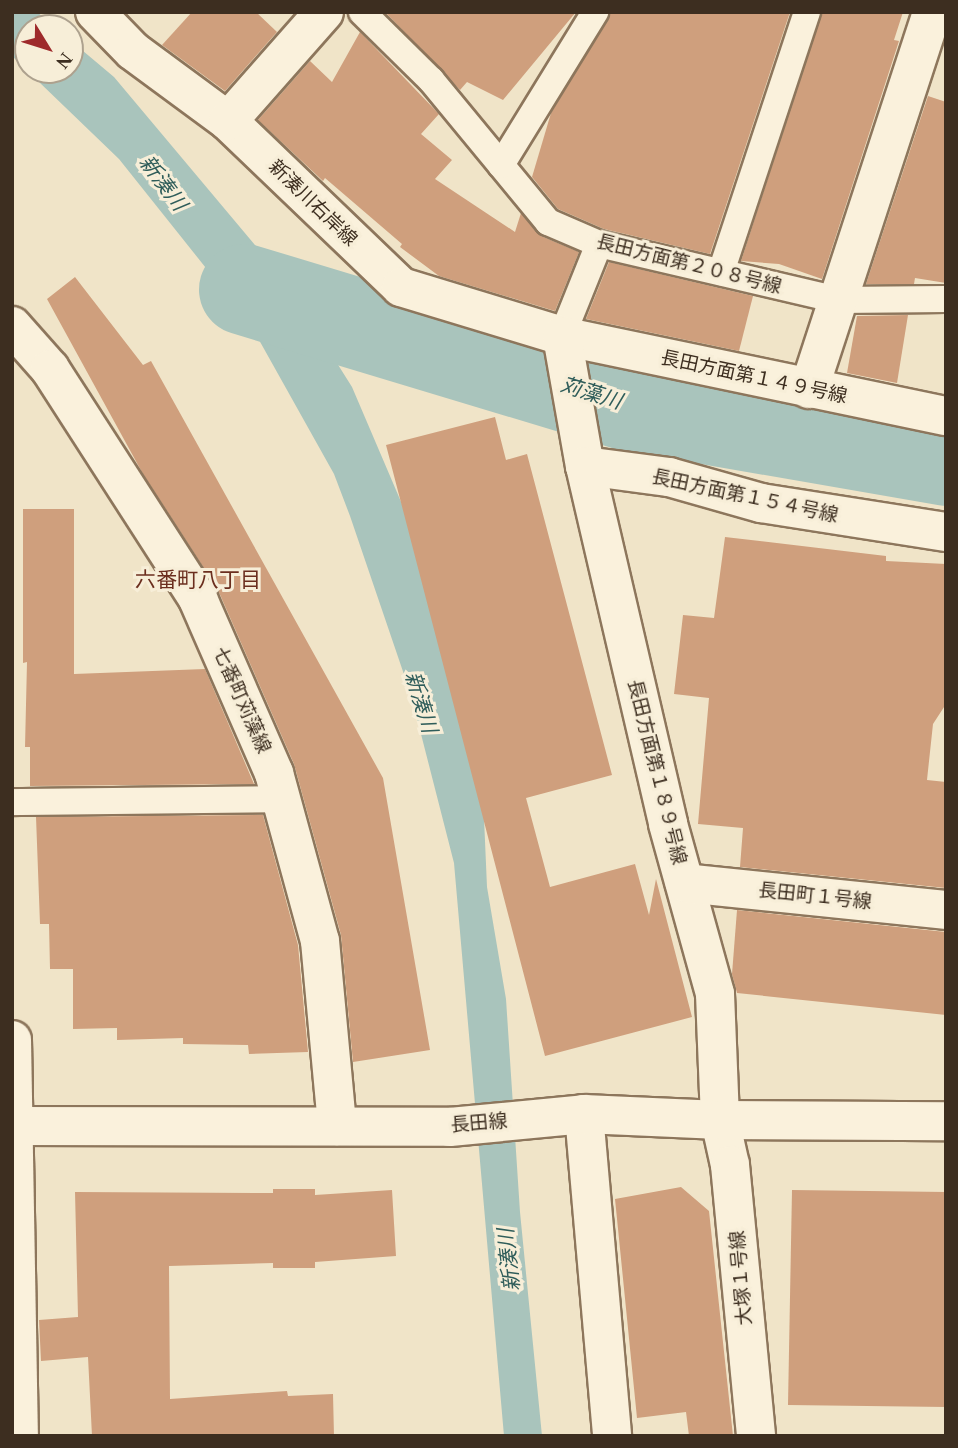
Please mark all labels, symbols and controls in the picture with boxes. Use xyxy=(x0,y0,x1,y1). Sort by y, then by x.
north arrow xyxy=(14,14,84,84)
text: N xyxy=(52,49,77,73)
water label: 新湊川 xyxy=(134,150,192,216)
street label: 新湊川右岸線 xyxy=(264,155,362,251)
street label: 長田方面第２０８号線 xyxy=(594,230,784,298)
street label: 長田方面第１４９号線 xyxy=(659,346,849,408)
water label: 苅藻川 xyxy=(557,372,625,414)
street label: 長田方面第１５４号線 xyxy=(650,465,840,527)
district label: 六番町八丁目 xyxy=(135,567,261,593)
street label: 七番町苅藻線 xyxy=(208,643,276,757)
water label: 新湊川 xyxy=(400,668,442,736)
street label: 長田方面第１８９号線 xyxy=(623,677,691,867)
street label: 長田町１号線 xyxy=(757,879,873,913)
street label: 長田線 xyxy=(450,1109,508,1137)
water label: 新湊川 xyxy=(493,1227,525,1293)
street label: 大塚１号線 xyxy=(726,1230,756,1326)

